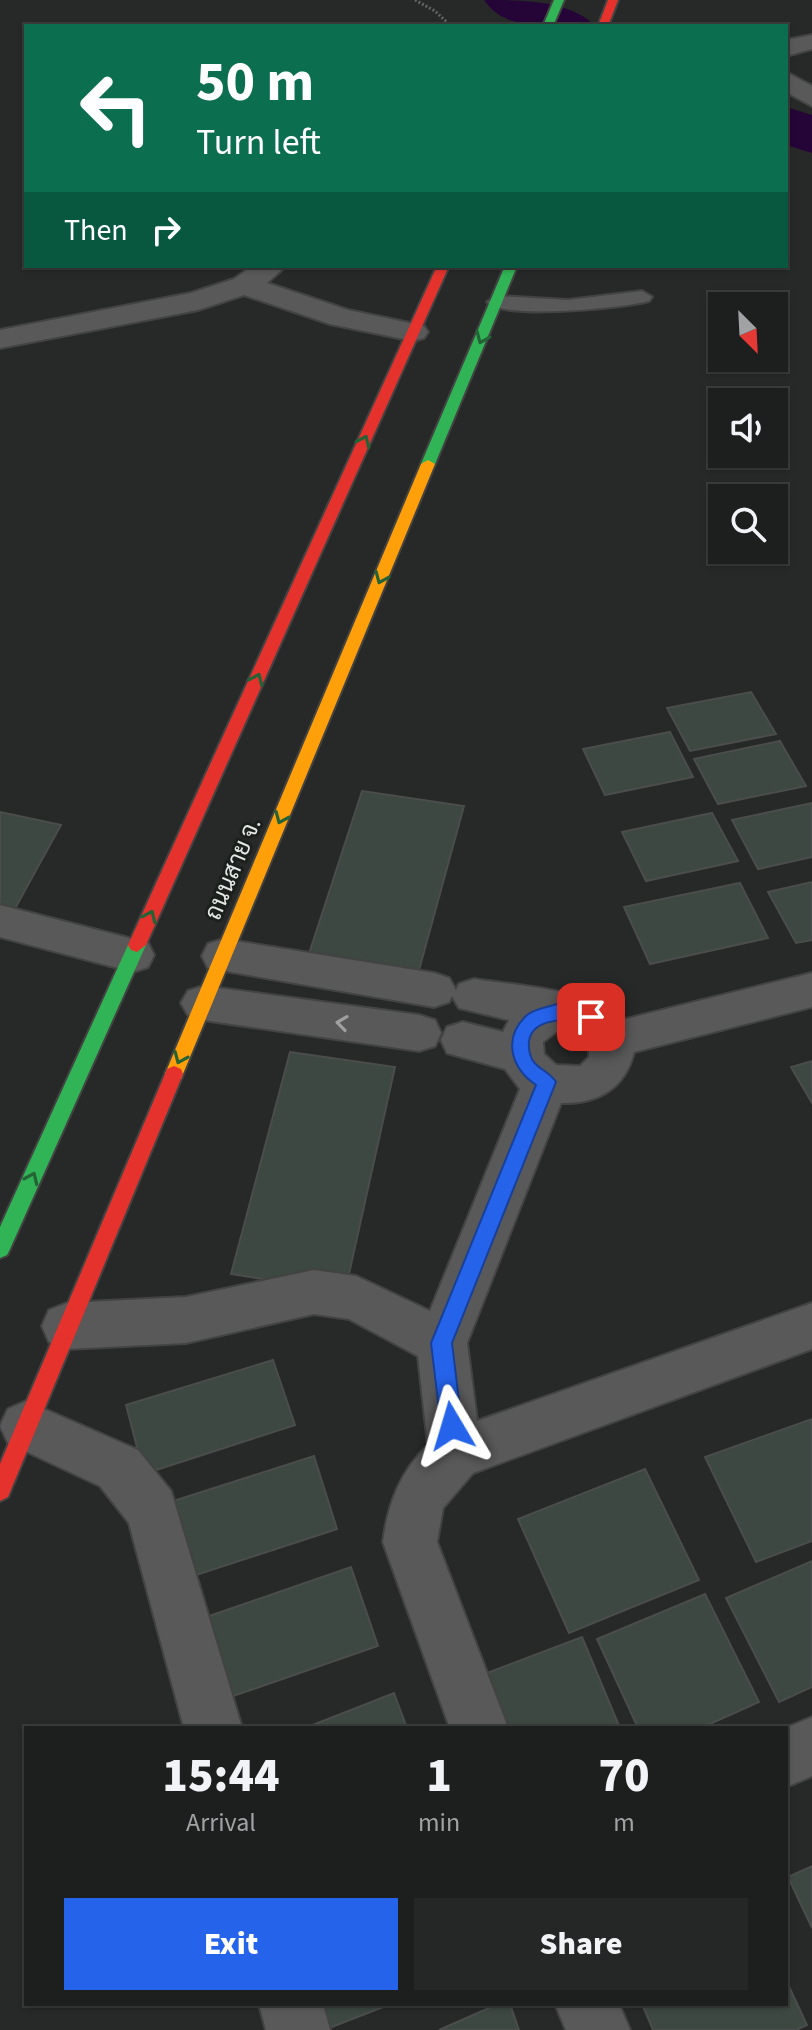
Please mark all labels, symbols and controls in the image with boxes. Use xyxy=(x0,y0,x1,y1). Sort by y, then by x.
text: 50 m xyxy=(196,43,314,122)
icon: left xyxy=(64,56,168,160)
text: Turn left xyxy=(196,117,321,168)
icon: right xyxy=(144,208,188,252)
text: Then xyxy=(64,209,128,252)
north arrow xyxy=(708,292,788,372)
map controls xyxy=(708,292,788,564)
one-way arrow xyxy=(475,330,491,344)
button: sound xyxy=(708,388,788,468)
one-way arrow xyxy=(354,435,370,450)
button: search xyxy=(708,484,788,564)
one-way arrow xyxy=(375,570,391,584)
one-way arrow xyxy=(247,672,263,687)
one-way arrow xyxy=(274,810,290,824)
street label: ถนนสาย จ. xyxy=(196,812,270,926)
one-way arrow xyxy=(141,909,157,924)
pin xyxy=(557,983,625,1051)
icon: arrive xyxy=(569,995,613,1039)
one-way arrow xyxy=(335,1014,348,1031)
one-way arrow xyxy=(173,1049,189,1064)
one-way arrow xyxy=(22,1172,38,1187)
position arrow xyxy=(410,1384,494,1468)
text: 15:44 xyxy=(162,1742,280,1810)
text: 1 xyxy=(426,1742,452,1810)
text: 70 xyxy=(598,1742,650,1810)
text: Arrival xyxy=(186,1804,256,1841)
text: min xyxy=(418,1804,460,1841)
text: m xyxy=(613,1804,635,1841)
button: Exit xyxy=(64,1898,398,1990)
button: Share xyxy=(414,1898,748,1990)

